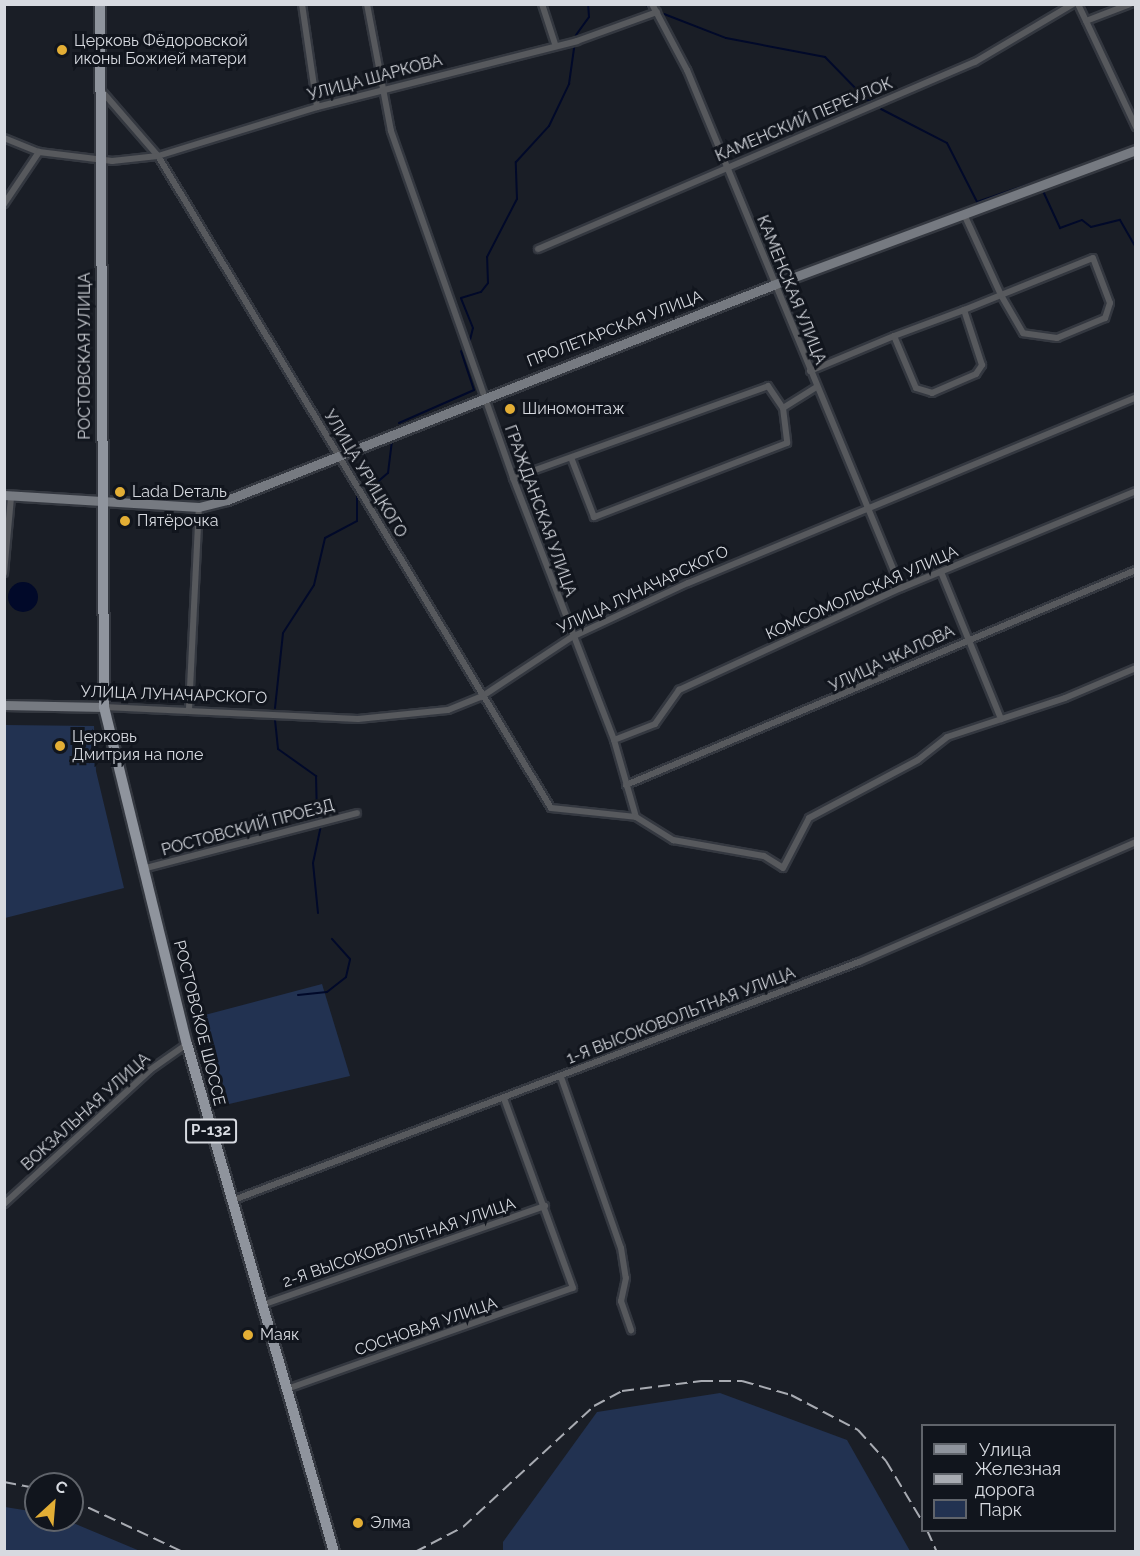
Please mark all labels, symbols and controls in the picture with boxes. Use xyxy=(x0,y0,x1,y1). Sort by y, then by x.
place label: Церковь Фёдоровской иконы Божией матери xyxy=(74,31,248,69)
marker: Церковь Фёдоровской иконы Божией матери xyxy=(55,43,69,57)
street label: УЛИЦА ШАРКОВА xyxy=(305,51,445,105)
street label: КАМЕНСКИЙ ПЕРЕУЛОК xyxy=(713,74,895,166)
street label: КАМЕНСКАЯ УЛИЦА xyxy=(752,213,830,367)
street label: РОСТОВСКАЯ УЛИЦА xyxy=(75,272,95,440)
street label: ПРОЛЕТАРСКАЯ УЛИЦА xyxy=(524,287,706,371)
place label: Шиномонтаж xyxy=(522,399,625,419)
marker: Шиномонтаж xyxy=(503,402,517,416)
street label: УЛИЦА УРИЦКОГО xyxy=(319,407,411,541)
street label: ГРАЖДАНСКАЯ УЛИЦА xyxy=(500,423,580,599)
place label: Lada Dеталь xyxy=(132,482,227,502)
marker: Lada Dеталь xyxy=(113,485,127,499)
place label: Пятёрочка xyxy=(137,511,218,531)
marker: Пятёрочка xyxy=(118,514,132,528)
street label: УЛИЦА ЛУНАЧАРСКОГО xyxy=(554,542,732,638)
street label: КОМСОМОЛЬСКАЯ УЛИЦА xyxy=(763,542,961,644)
street label: УЛИЦА ЧКАЛОВА xyxy=(826,621,958,697)
street label: УЛИЦА ЛУНАЧАРСКОГО xyxy=(80,682,268,708)
place label: Церковь Дмитрия на поле xyxy=(72,727,203,765)
marker: Церковь Дмитрия на поле xyxy=(53,739,67,753)
street label: РОСТОВСКИЙ ПРОЕЗД xyxy=(160,796,336,860)
street label: РОСТОВСКОЕ ШОССЕ xyxy=(169,938,229,1108)
street label: 1-Я ВЫСОКОВОЛЬТНАЯ УЛИЦА xyxy=(564,963,798,1069)
street label: ВОКЗАЛЬНАЯ УЛИЦА xyxy=(18,1049,154,1175)
road number: Р-132 xyxy=(184,1119,238,1143)
street label: 2-Я ВЫСОКОВОЛЬТНАЯ УЛИЦА xyxy=(280,1194,518,1292)
street label: СОСНОВАЯ УЛИЦА xyxy=(352,1294,500,1360)
place label: Маяк xyxy=(260,1325,299,1345)
marker: Маяк xyxy=(241,1328,255,1342)
legend xyxy=(921,1424,1116,1532)
text: Улица xyxy=(979,1439,1031,1460)
text: Железная дорога xyxy=(975,1458,1061,1500)
north arrow xyxy=(24,1472,84,1532)
text: С xyxy=(52,1476,70,1498)
text: Парк xyxy=(979,1499,1022,1520)
place label: Элма xyxy=(370,1513,410,1533)
marker: Элма xyxy=(351,1516,365,1530)

